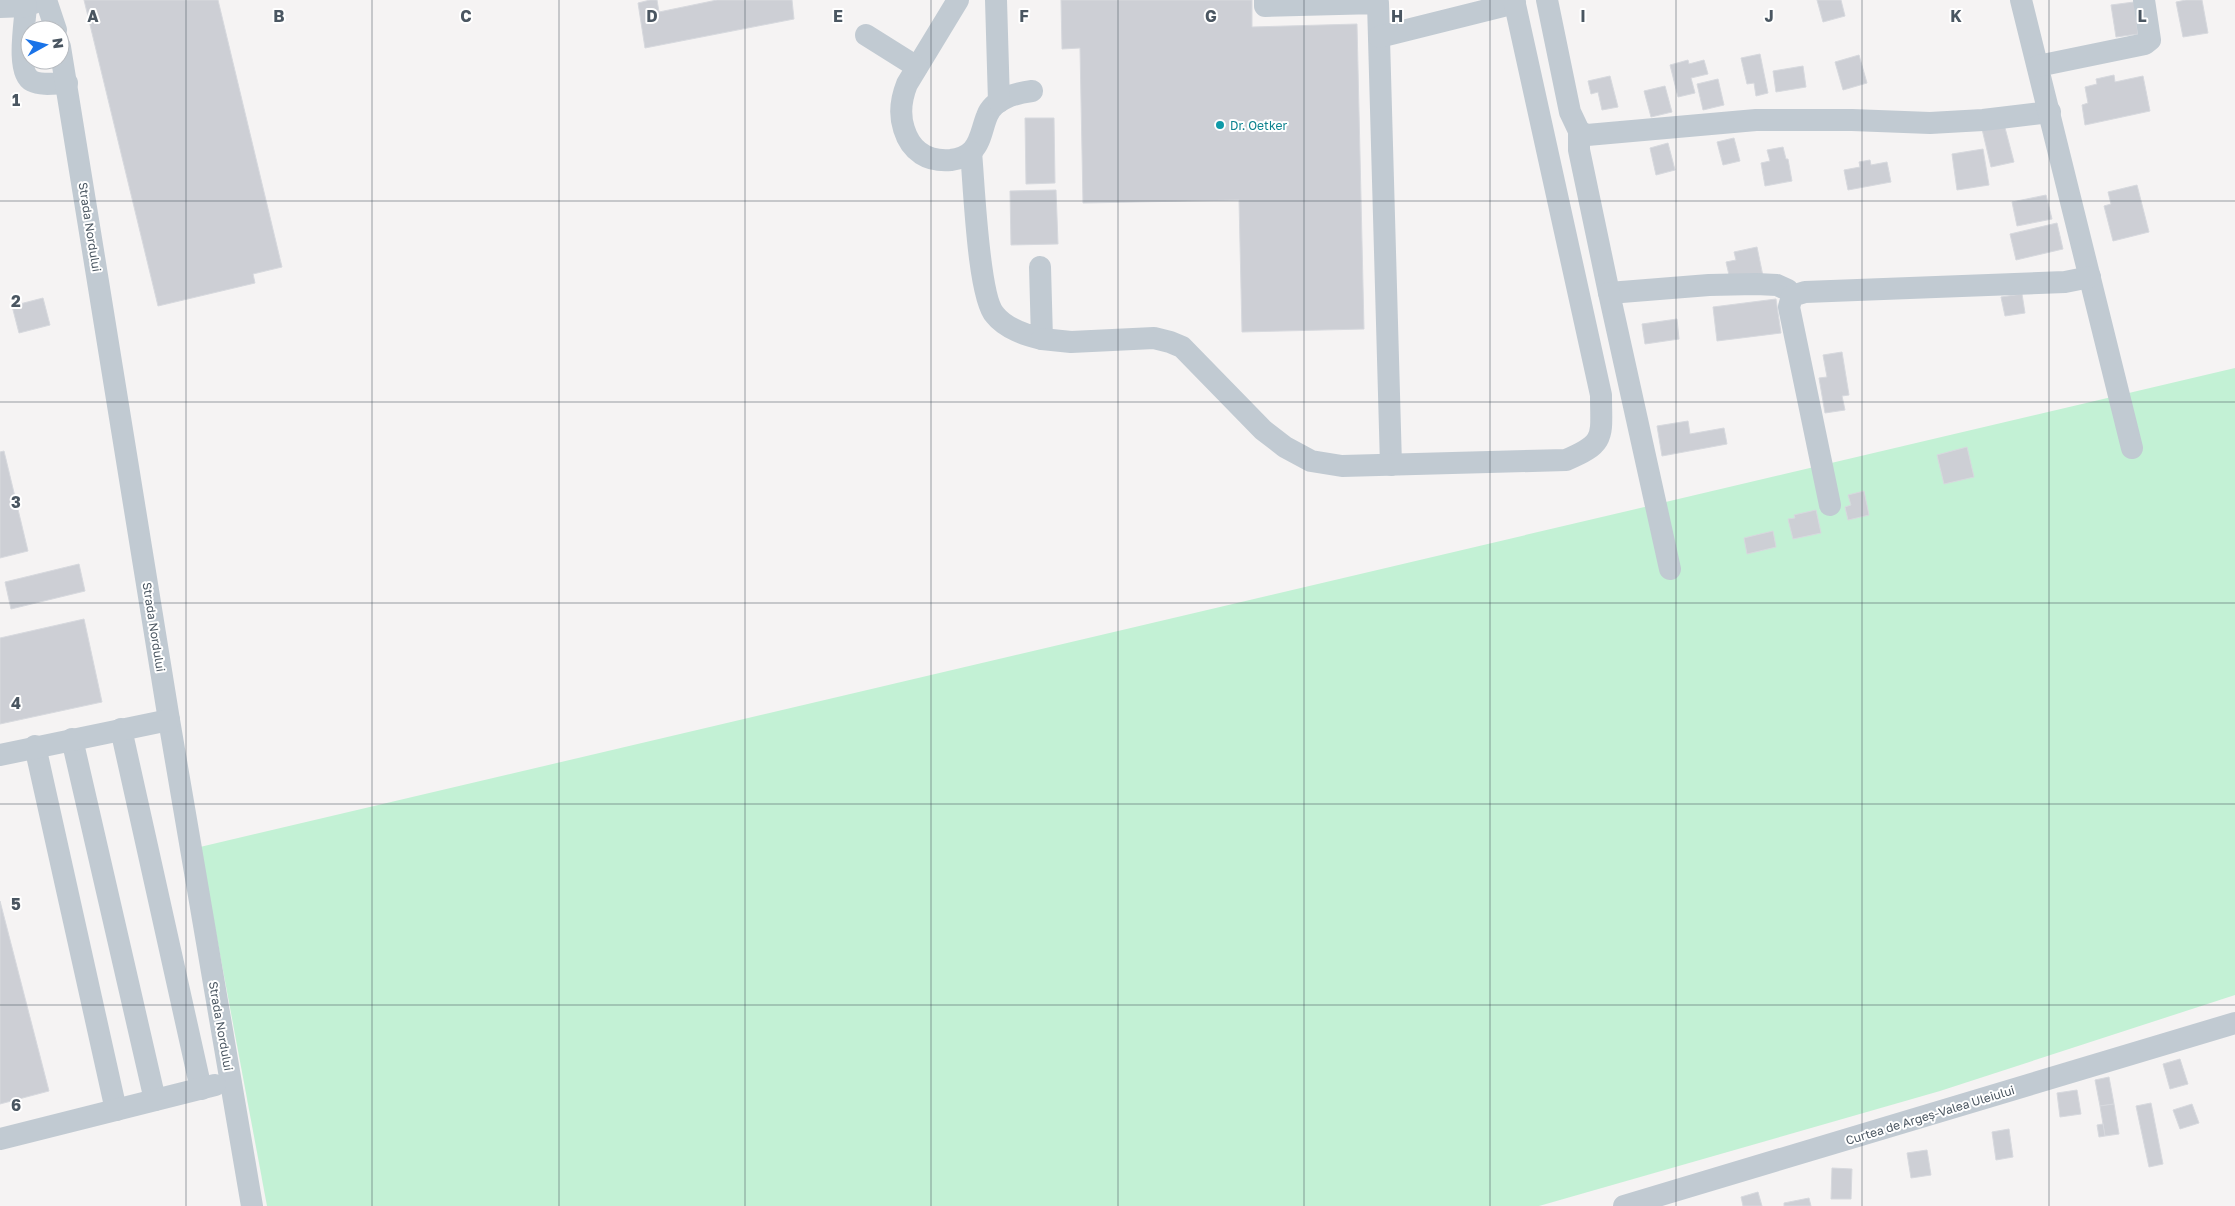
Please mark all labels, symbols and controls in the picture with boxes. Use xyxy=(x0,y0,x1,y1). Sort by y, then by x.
text: A xyxy=(87,6,99,26)
text: B xyxy=(273,6,285,26)
text: C xyxy=(460,6,472,26)
text: D xyxy=(646,6,658,26)
text: E xyxy=(833,6,843,26)
text: F xyxy=(1019,6,1029,26)
text: G xyxy=(1205,6,1217,26)
text: H xyxy=(1391,6,1403,26)
text: I xyxy=(1580,6,1586,26)
text: J xyxy=(1764,6,1774,26)
text: K xyxy=(1950,6,1962,26)
text: L xyxy=(2137,6,2147,26)
north arrow xyxy=(20,20,70,70)
text: N xyxy=(49,37,68,50)
text: 1 xyxy=(12,90,20,110)
place label: Dr. Oetker xyxy=(1230,118,1287,133)
marker: Dr. Oetker xyxy=(1214,119,1226,131)
street label: Strada Nordului xyxy=(76,181,104,273)
text: 2 xyxy=(11,291,21,311)
text: 3 xyxy=(11,492,21,512)
street label: Strada Nordului xyxy=(140,581,168,673)
text: 4 xyxy=(11,693,21,713)
text: 5 xyxy=(11,894,21,914)
street label: Strada Nordului xyxy=(206,980,236,1072)
street label: Curtea de Argeș-Valea Uleiului xyxy=(1844,1082,2016,1148)
text: 6 xyxy=(11,1095,21,1115)

